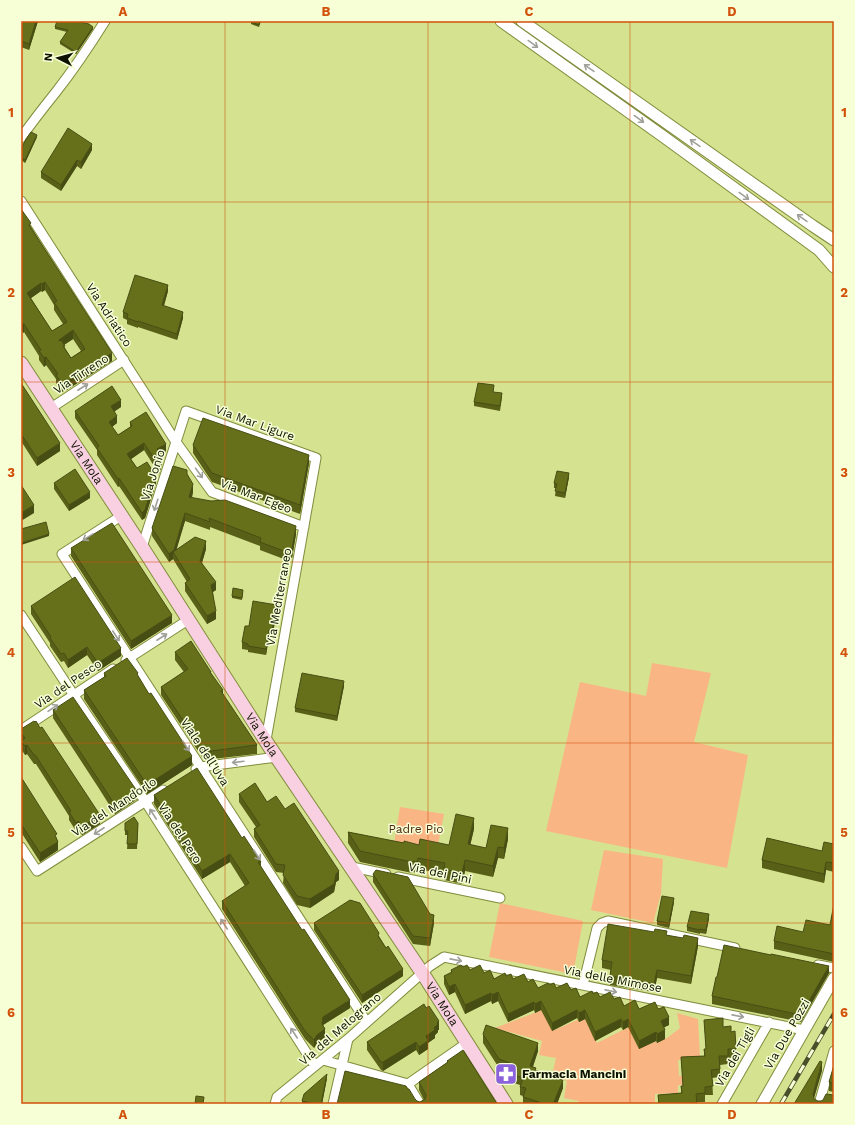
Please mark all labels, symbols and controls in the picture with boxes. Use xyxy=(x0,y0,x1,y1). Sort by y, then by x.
text: A xyxy=(119,4,128,19)
text: B xyxy=(322,4,331,19)
text: C xyxy=(525,4,534,19)
text: D xyxy=(727,4,737,19)
north arrow xyxy=(38,38,78,78)
one-way arrow xyxy=(527,40,538,48)
text: N xyxy=(42,52,55,62)
one-way arrow xyxy=(584,64,595,72)
text: 1 xyxy=(8,105,14,120)
text: 1 xyxy=(841,105,847,120)
one-way arrow xyxy=(633,115,644,123)
one-way arrow xyxy=(690,139,701,147)
one-way arrow xyxy=(738,192,749,200)
one-way arrow xyxy=(796,214,807,222)
street label: Via Adriatico xyxy=(83,280,135,350)
text: 2 xyxy=(7,285,15,300)
text: 2 xyxy=(840,285,848,300)
street label: Via Tirreno xyxy=(51,351,111,397)
one-way arrow xyxy=(77,383,88,391)
street label: Via Mar Ligure xyxy=(214,402,296,444)
street label: Via Mola xyxy=(67,438,106,487)
street label: Via Jonio xyxy=(138,448,168,502)
text: 3 xyxy=(7,465,15,480)
text: 3 xyxy=(840,465,848,480)
one-way arrow xyxy=(195,468,203,479)
street label: Via Mar Egeo xyxy=(218,476,294,516)
one-way arrow xyxy=(151,499,159,511)
one-way arrow xyxy=(83,533,94,541)
street label: Via Mediterraneo xyxy=(263,547,295,647)
one-way arrow xyxy=(112,630,120,641)
one-way arrow xyxy=(156,633,167,641)
text: 4 xyxy=(7,645,16,660)
text: 4 xyxy=(840,645,849,660)
street label: Via del Pesco xyxy=(32,656,104,712)
one-way arrow xyxy=(47,704,58,712)
street label: Via Mola xyxy=(243,710,281,760)
street label: Viale dell'Uva xyxy=(178,715,232,789)
one-way arrow xyxy=(183,740,191,752)
one-way arrow xyxy=(232,758,245,766)
street label: Via del Mandorlo xyxy=(69,774,159,840)
street label: Via del Pero xyxy=(155,800,205,866)
one-way arrow xyxy=(149,808,157,820)
park label: Padre Pio xyxy=(388,822,444,836)
text: 5 xyxy=(7,825,15,840)
text: 5 xyxy=(840,825,848,840)
one-way arrow xyxy=(94,827,105,835)
one-way arrow xyxy=(253,849,262,860)
street label: Via dei Pini xyxy=(407,859,473,887)
one-way arrow xyxy=(219,918,227,930)
one-way arrow xyxy=(449,956,462,964)
street label: Via delle Mimose xyxy=(563,963,663,995)
street label: Via Mola xyxy=(423,979,461,1029)
one-way arrow xyxy=(604,987,617,995)
street label: Via del Melograno xyxy=(296,990,384,1068)
street label: Via Due Pozzi xyxy=(761,996,813,1072)
text: 6 xyxy=(7,1005,15,1020)
text: 6 xyxy=(840,1005,848,1020)
one-way arrow xyxy=(731,1013,744,1021)
street label: Via dei Tigli xyxy=(712,1025,758,1089)
one-way arrow xyxy=(290,1028,298,1039)
pharmacy icon: Farmacia Mancini xyxy=(493,1061,519,1087)
place label: Farmacia Mancini xyxy=(522,1067,626,1081)
text: A xyxy=(119,1107,128,1122)
text: B xyxy=(322,1107,331,1122)
text: C xyxy=(525,1107,534,1122)
text: D xyxy=(727,1107,737,1122)

